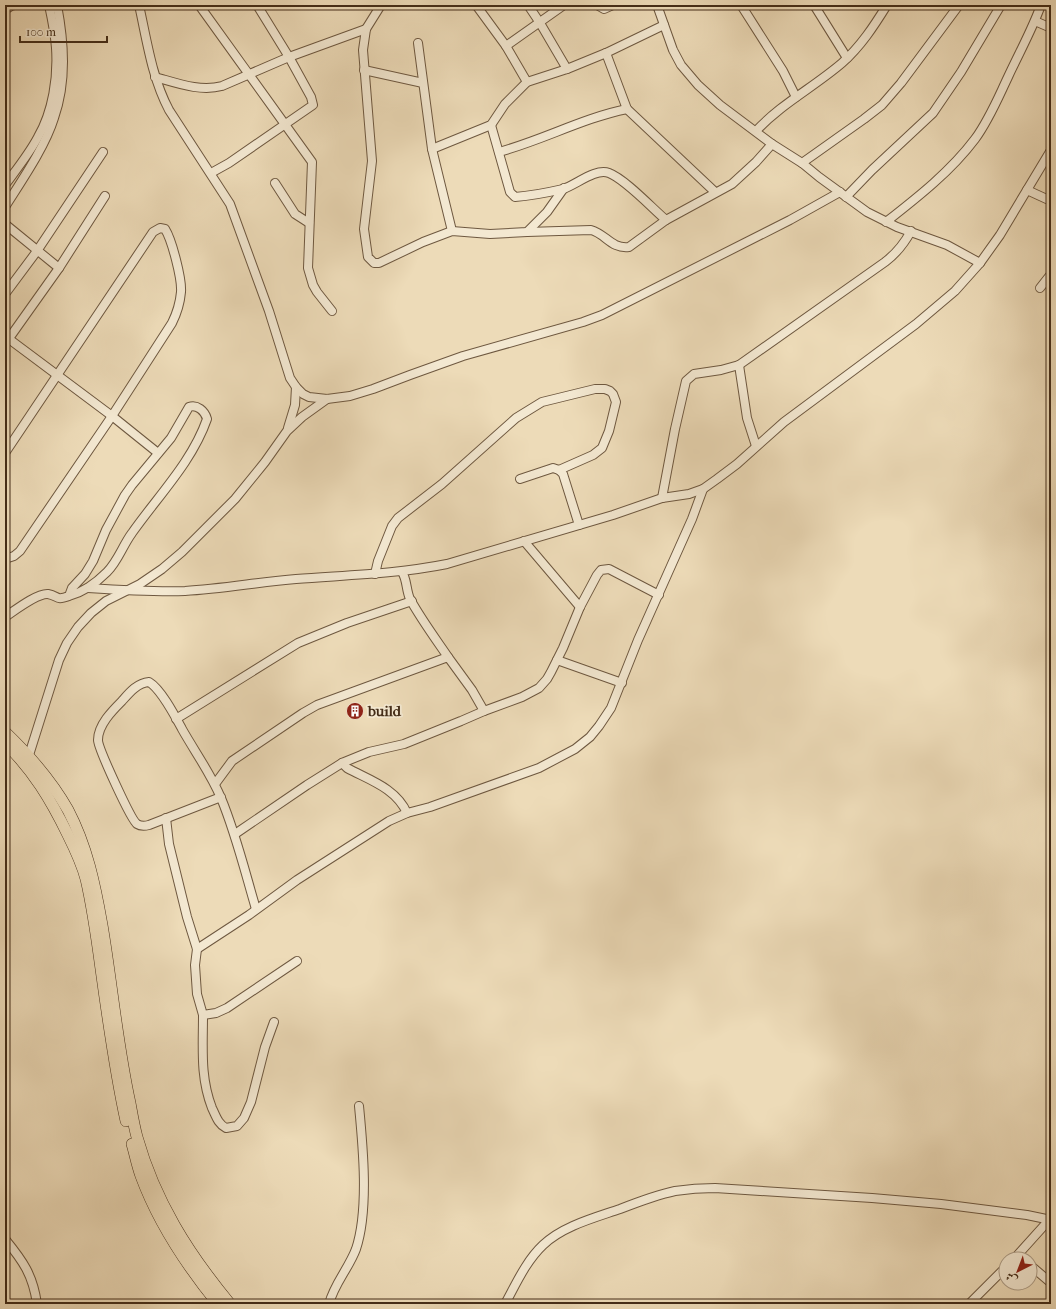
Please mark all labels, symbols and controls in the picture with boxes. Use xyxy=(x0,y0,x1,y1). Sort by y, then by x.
scale bar xyxy=(20,18,107,44)
text: 100 m xyxy=(26,25,56,39)
building icon: build xyxy=(345,701,365,721)
place label: build xyxy=(367,702,402,720)
north arrow xyxy=(998,1251,1038,1291)
text: ش xyxy=(1003,1270,1020,1287)

